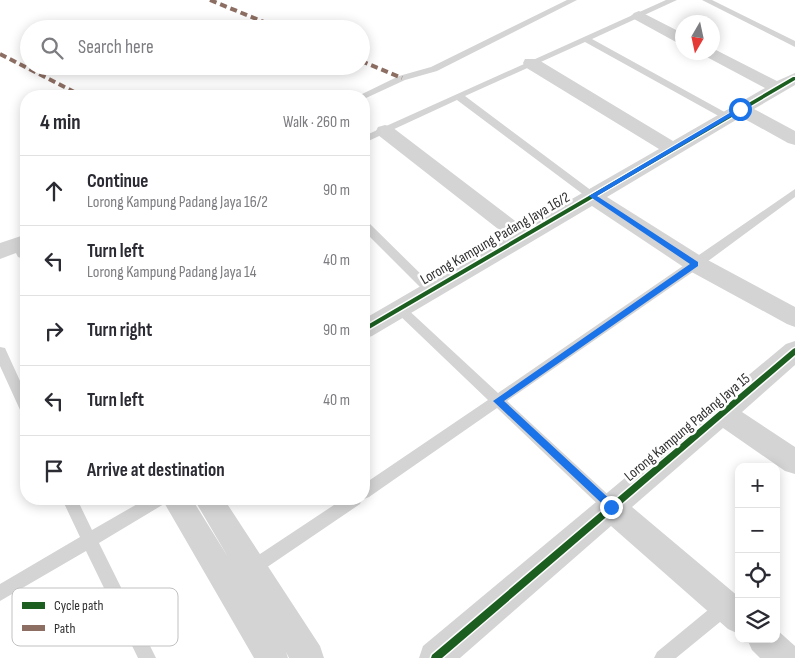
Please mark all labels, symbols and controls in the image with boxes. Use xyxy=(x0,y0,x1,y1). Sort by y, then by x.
north arrow xyxy=(675,15,720,60)
search box xyxy=(20,20,370,75)
icon: search xyxy=(38,34,66,62)
text: Search here xyxy=(78,36,154,59)
route start xyxy=(729,98,752,121)
text: 4 min xyxy=(40,110,81,135)
text: Walk · 260 m xyxy=(283,113,350,132)
text: Continue xyxy=(87,170,148,193)
icon: ahead xyxy=(40,177,68,205)
text: 90 m xyxy=(323,181,350,200)
street label: Lorong Kampung Padang Jaya 16/2 xyxy=(417,188,573,289)
text: Lorong Kampung Padang Jaya 16/2 xyxy=(87,193,268,212)
text: Turn left xyxy=(87,240,144,263)
icon: left xyxy=(40,247,68,275)
text: 40 m xyxy=(323,251,350,270)
text: Lorong Kampung Padang Jaya 14 xyxy=(87,263,256,282)
icon: right xyxy=(40,317,68,345)
text: Turn right xyxy=(87,319,152,342)
text: 90 m xyxy=(323,321,350,340)
street label: Lorong Kampung Padang Jaya 15 xyxy=(620,369,754,486)
icon: left xyxy=(40,387,68,415)
text: Turn left xyxy=(87,389,144,412)
text: 40 m xyxy=(323,391,350,410)
icon: arrive xyxy=(40,457,68,485)
text: Arrive at destination xyxy=(87,459,225,482)
map controls xyxy=(735,463,780,643)
button: + xyxy=(735,463,780,508)
route end xyxy=(600,496,623,519)
button: − xyxy=(735,508,780,553)
button: locate xyxy=(735,553,780,598)
legend xyxy=(12,588,178,646)
text: Cycle path xyxy=(54,597,104,614)
button: layers xyxy=(735,598,780,643)
text: Path xyxy=(54,620,75,637)

